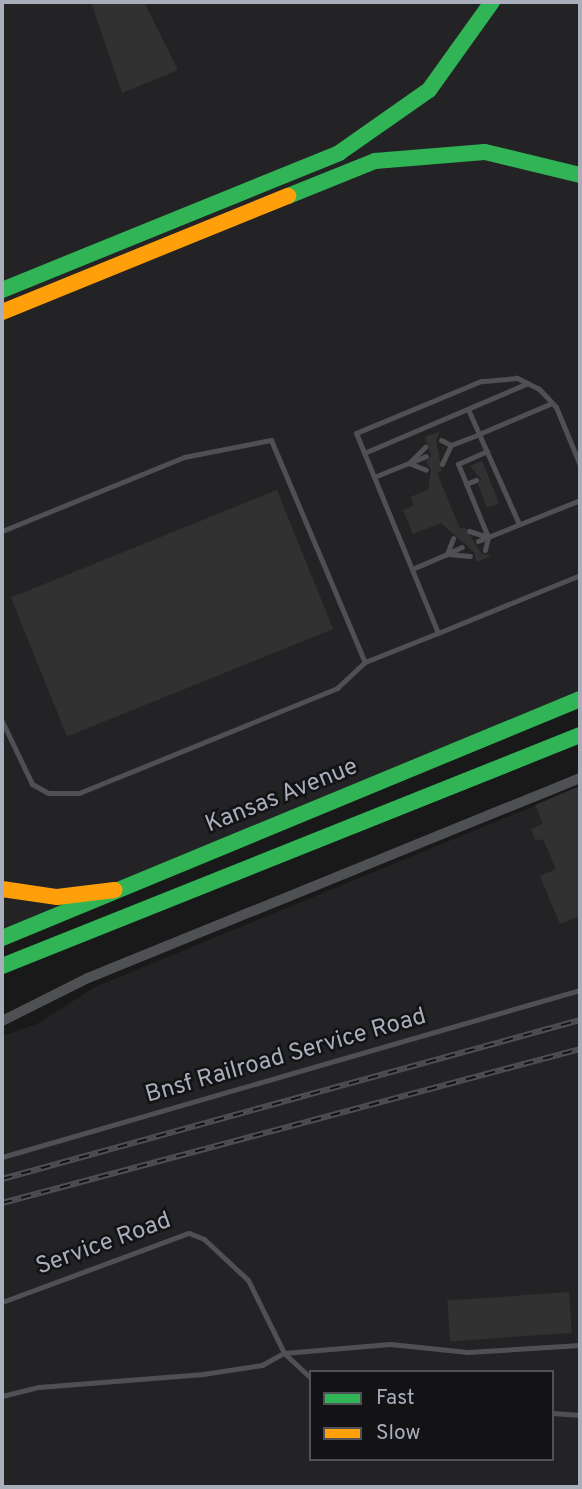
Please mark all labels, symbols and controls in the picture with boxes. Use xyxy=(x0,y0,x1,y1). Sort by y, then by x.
street label: Kansas Avenue xyxy=(201,753,363,841)
street label: Bnsf Railroad Service Road xyxy=(142,1003,430,1111)
street label: Service Road xyxy=(33,1207,175,1283)
legend xyxy=(309,1370,554,1461)
text: Fast xyxy=(376,1385,415,1412)
text: Slow xyxy=(376,1420,421,1447)

